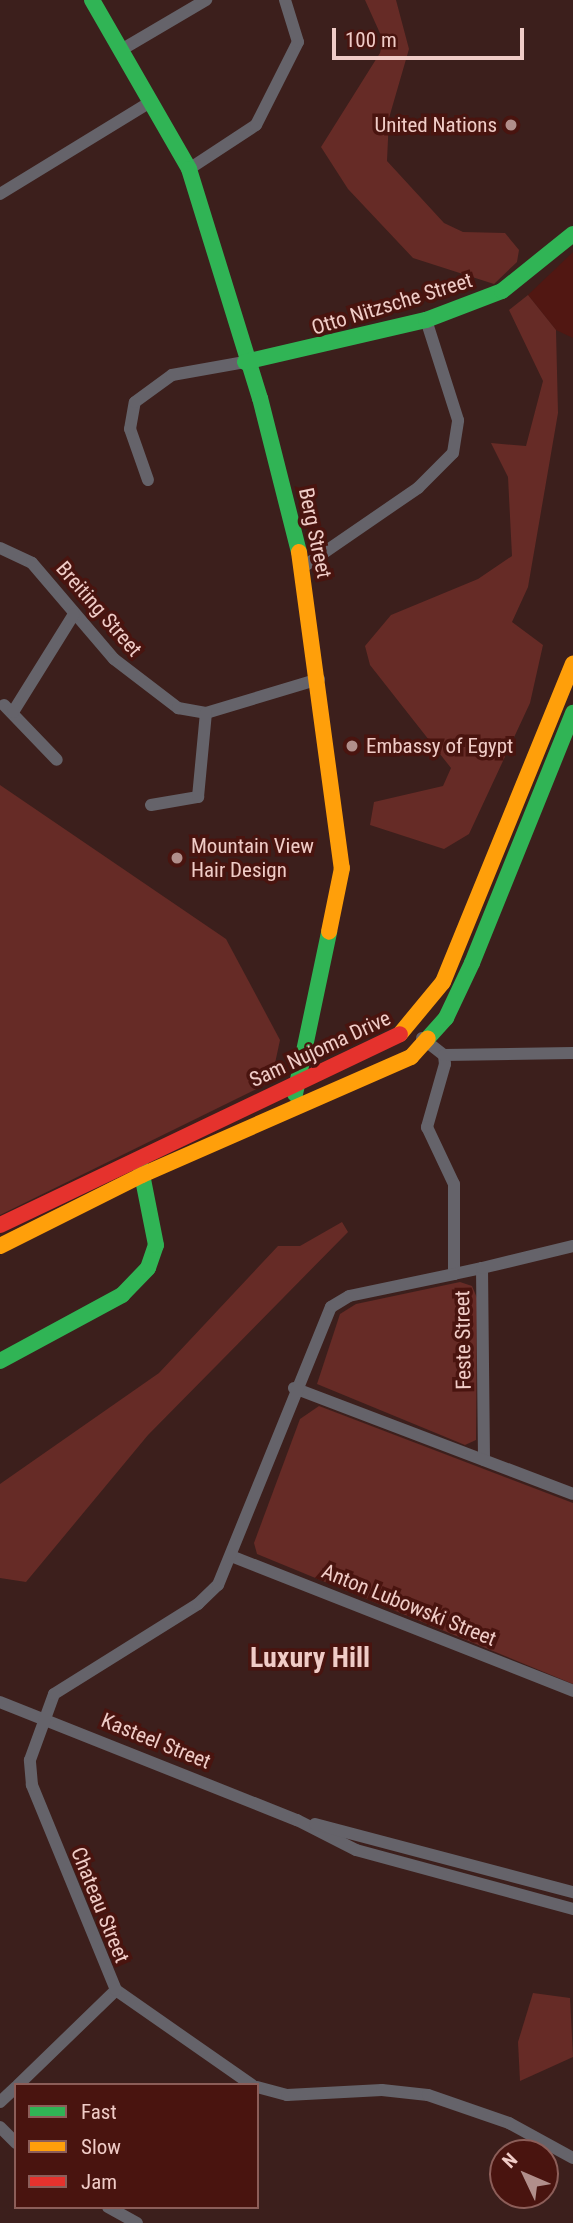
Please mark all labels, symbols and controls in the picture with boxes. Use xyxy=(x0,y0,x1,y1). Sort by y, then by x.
scale bar xyxy=(335,14,528,58)
text: 100 m xyxy=(345,28,397,52)
place label: United Nations xyxy=(375,112,497,138)
marker: United Nations xyxy=(503,117,519,133)
street label: Otto Nitzsche Street xyxy=(309,268,475,340)
street label: Berg Street xyxy=(293,485,337,581)
street label: Breiting Street xyxy=(51,556,147,662)
place label: Embassy of Egypt xyxy=(366,733,513,759)
marker: Embassy of Egypt xyxy=(344,738,360,754)
place label: Mountain View Hair Design xyxy=(191,833,314,883)
marker: Mountain View Hair Design xyxy=(169,850,185,866)
street label: Sam Nujoma Drive xyxy=(246,1005,394,1093)
street label: Feste Street xyxy=(450,1290,476,1390)
street label: Anton Lubowski Street xyxy=(318,1558,500,1652)
district label: Luxury Hill xyxy=(250,1641,370,1675)
street label: Kasteel Street xyxy=(98,1708,214,1774)
street label: Chateau Street xyxy=(65,1844,135,1966)
legend xyxy=(14,2083,259,2209)
text: Fast xyxy=(81,2100,117,2124)
text: Slow xyxy=(81,2135,121,2159)
north arrow xyxy=(489,2139,559,2209)
text: N xyxy=(498,2148,522,2173)
text: Jam xyxy=(81,2170,117,2194)

